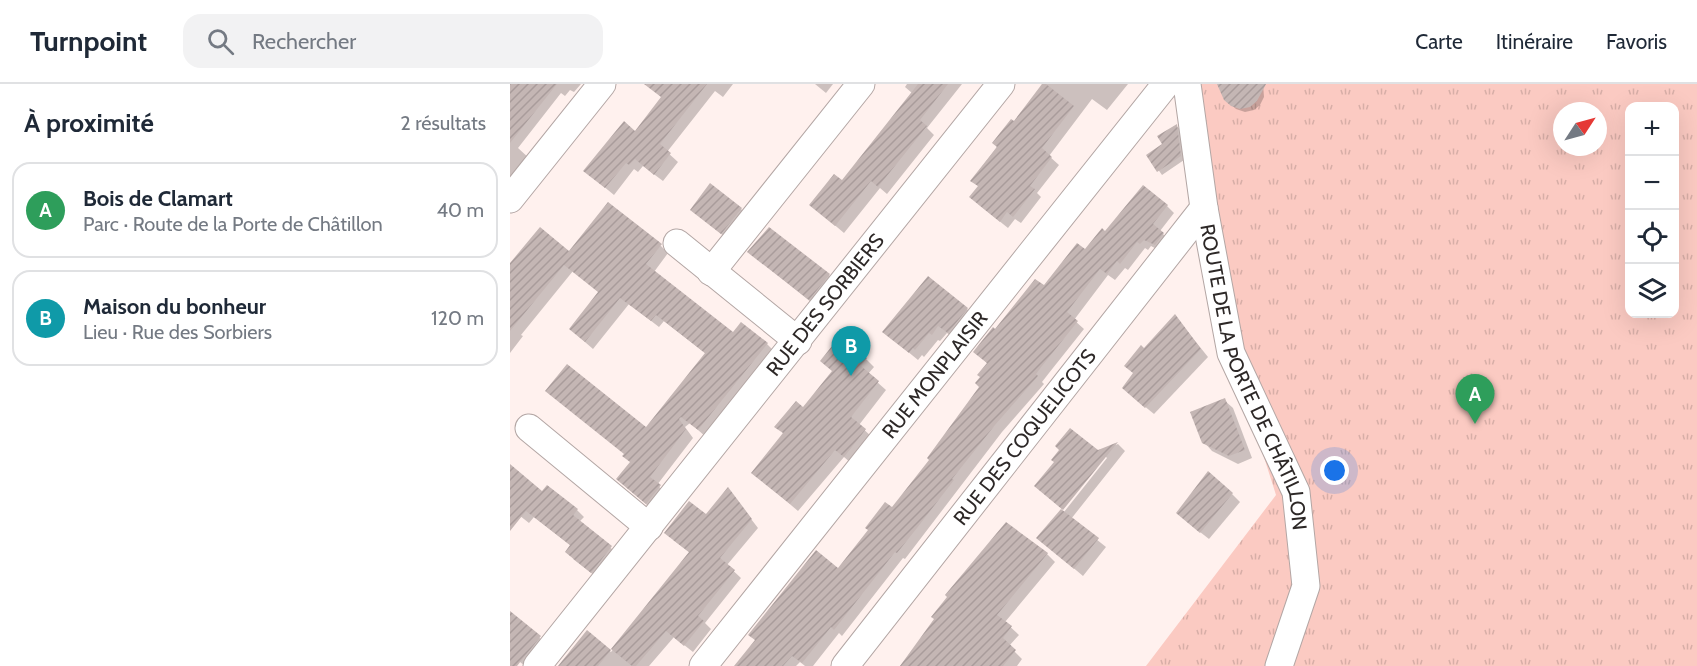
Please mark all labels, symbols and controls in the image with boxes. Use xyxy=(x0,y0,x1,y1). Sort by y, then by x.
search box xyxy=(183,14,603,68)
text: Turnpoint xyxy=(30,24,147,58)
icon: search xyxy=(204,25,237,58)
text: Rechercher xyxy=(252,28,356,55)
text: Carte xyxy=(1415,29,1463,54)
text: Itinéraire xyxy=(1496,29,1573,54)
text: Favoris xyxy=(1606,29,1667,54)
north arrow xyxy=(1553,102,1607,156)
map controls xyxy=(1625,102,1679,318)
button: + xyxy=(1625,102,1679,156)
text: À proximité xyxy=(24,107,154,139)
text: 2 résultats xyxy=(400,111,486,135)
button: − xyxy=(1625,156,1679,210)
text: Bois de Clamart xyxy=(83,185,233,212)
text: A xyxy=(39,198,52,222)
text: 40 m xyxy=(436,198,484,222)
button: locate xyxy=(1625,210,1679,264)
text: Parc · Route de la Porte de Châtillon xyxy=(83,212,383,236)
street label: ROUTE DE LA PORTE DE CHÂTILLON xyxy=(1195,222,1312,531)
street label: RUE DES SORBIERS xyxy=(762,230,888,382)
button: layers xyxy=(1625,264,1679,318)
text: Maison du bonheur xyxy=(83,293,266,320)
text: B xyxy=(39,306,52,330)
text: 120 m xyxy=(431,306,484,330)
street label: RUE MONPLAISIR xyxy=(877,307,992,443)
text: Lieu · Rue des Sorbiers xyxy=(83,320,272,344)
pin: B xyxy=(832,326,870,376)
street label: RUE DES COQUELICOTS xyxy=(948,344,1101,530)
pin: A xyxy=(1456,374,1494,424)
your location xyxy=(1320,456,1349,485)

